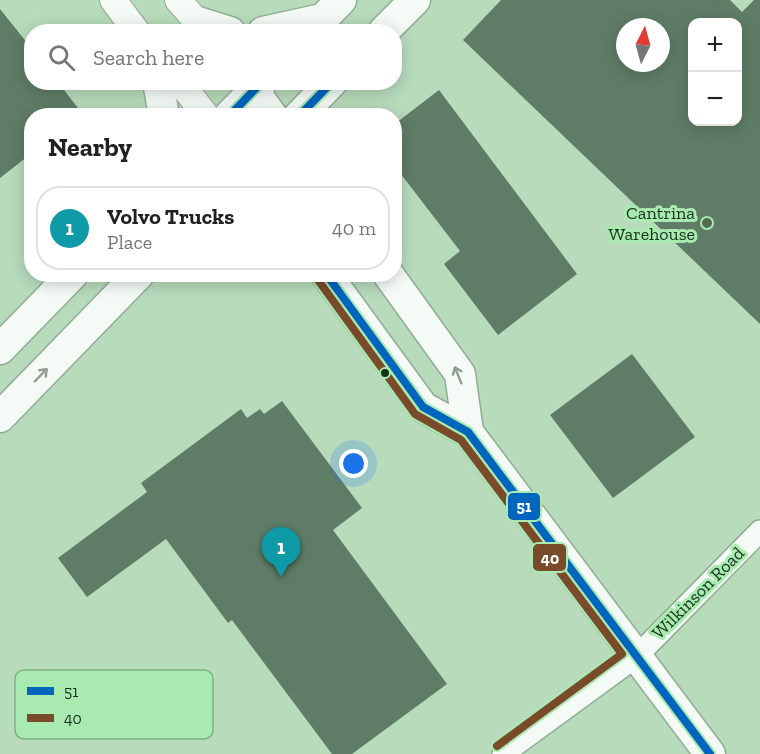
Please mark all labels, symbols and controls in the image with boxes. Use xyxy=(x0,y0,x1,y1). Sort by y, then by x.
north arrow xyxy=(616,18,670,72)
map controls xyxy=(688,18,742,126)
button: + xyxy=(688,18,742,72)
search box xyxy=(24,24,402,90)
icon: search xyxy=(45,41,78,74)
text: Search here xyxy=(93,44,204,71)
button: − xyxy=(688,72,742,126)
text: Nearby xyxy=(48,131,132,163)
place label: Cantrina Warehouse xyxy=(609,202,695,245)
text: Volvo Trucks xyxy=(107,203,234,230)
text: 1 xyxy=(65,216,74,240)
text: 40 m xyxy=(332,216,376,240)
marker: Cantrina Warehouse xyxy=(700,216,714,230)
text: Place xyxy=(107,230,152,254)
one-way arrow xyxy=(451,366,462,385)
one-way arrow xyxy=(34,367,48,382)
unlabelled marker xyxy=(379,367,391,379)
your location xyxy=(339,449,368,478)
line badge: 51 xyxy=(507,492,541,521)
text: 51 xyxy=(517,497,532,516)
pin: 1 xyxy=(262,528,300,577)
street label: Wilkinson Road xyxy=(647,542,749,644)
line badge: 40 xyxy=(532,543,567,572)
text: 40 xyxy=(541,549,559,568)
legend xyxy=(15,670,213,739)
text: 51 xyxy=(64,682,78,701)
text: 40 xyxy=(64,709,82,728)

